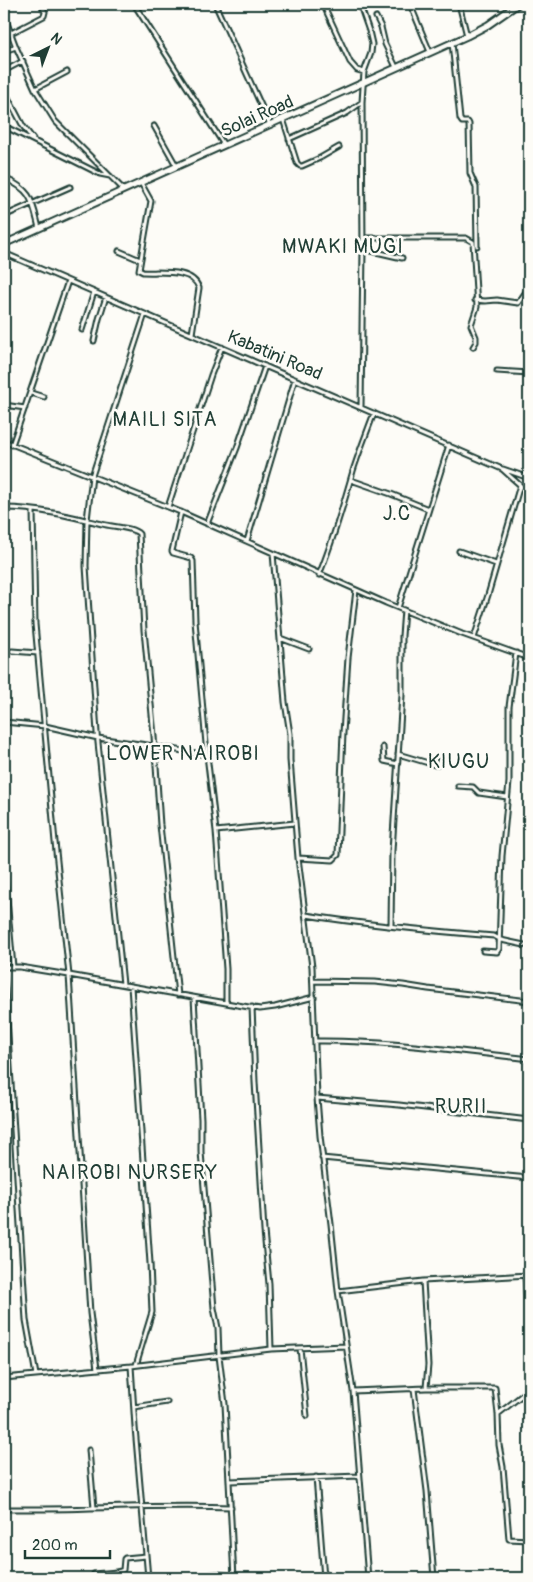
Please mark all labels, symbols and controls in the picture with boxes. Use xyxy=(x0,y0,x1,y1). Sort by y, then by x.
north arrow xyxy=(22,22,72,72)
text: N xyxy=(47,29,66,48)
street label: Solai Road xyxy=(217,90,297,143)
district label: MWAKI MUGI xyxy=(282,234,404,259)
street label: Kabatini Road xyxy=(224,325,326,386)
district label: MAILI SITA xyxy=(112,407,218,432)
district label: J.C xyxy=(383,501,411,526)
district label: LOWER NAIROBI xyxy=(106,741,260,766)
district label: KIUGU xyxy=(428,749,490,774)
district label: RURII xyxy=(435,1094,487,1119)
district label: NAIROBI NURSERY xyxy=(42,1160,218,1185)
scale bar xyxy=(25,1527,110,1559)
text: 200 m xyxy=(32,1536,77,1555)

